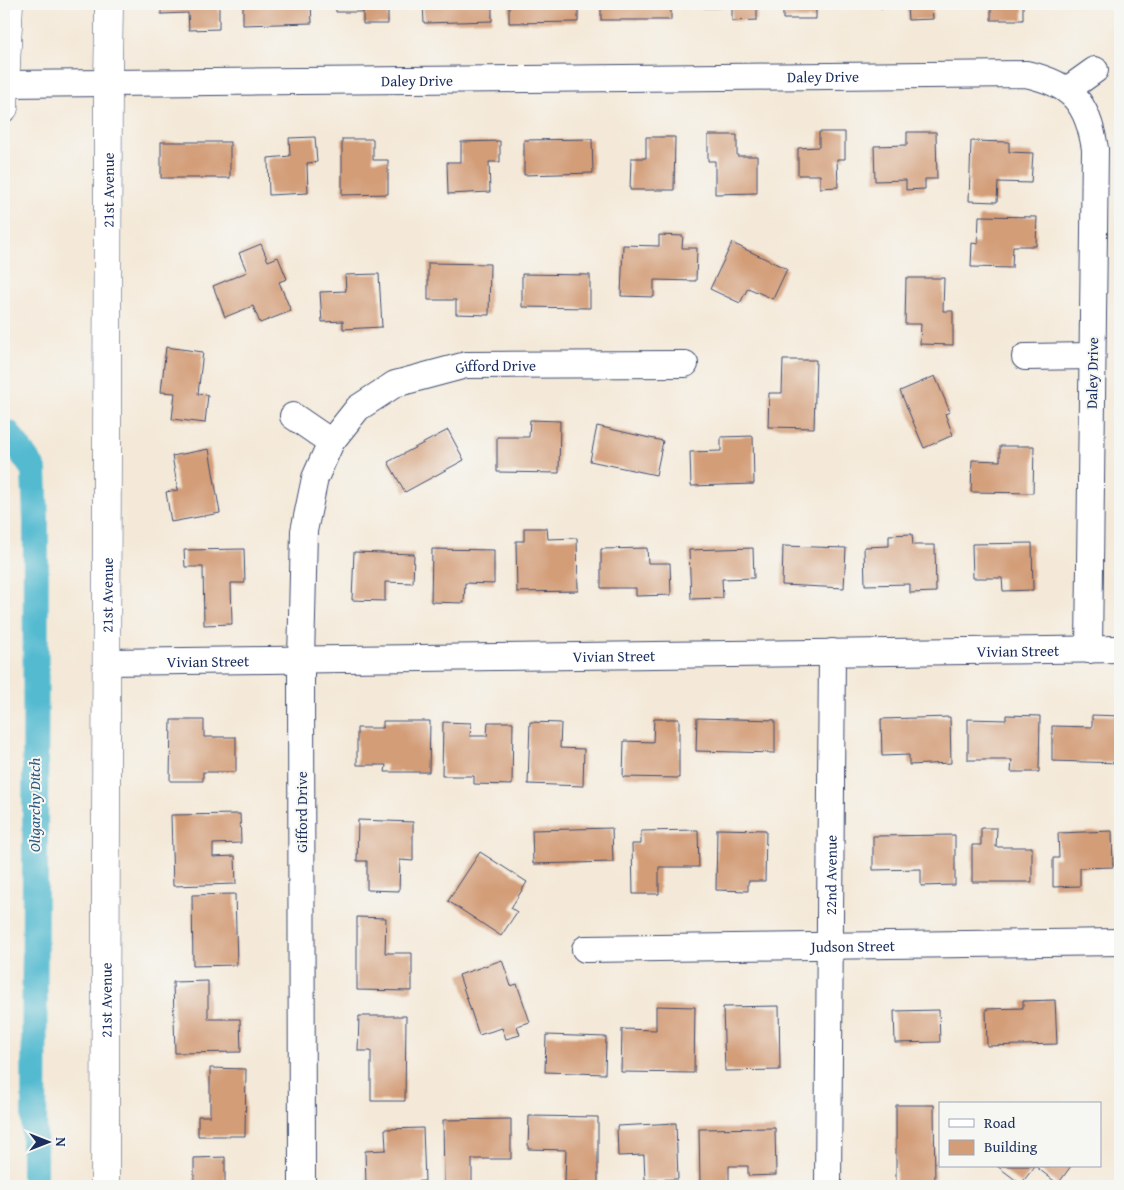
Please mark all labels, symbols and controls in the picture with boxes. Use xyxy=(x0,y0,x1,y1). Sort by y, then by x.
street label: Daley Drive xyxy=(787,65,859,87)
street label: Daley Drive xyxy=(381,69,453,91)
street label: 21st Avenue xyxy=(97,152,118,228)
street label: Daley Drive xyxy=(1081,337,1103,409)
street label: Gifford Drive xyxy=(452,354,536,378)
street label: 21st Avenue xyxy=(96,557,117,633)
street label: Vivian Street xyxy=(977,639,1060,661)
street label: Vivian Street xyxy=(573,644,656,667)
street label: Vivian Street xyxy=(167,650,250,672)
water label: Oligarchy Ditch xyxy=(22,758,46,852)
street label: Gifford Drive xyxy=(291,771,312,853)
street label: 22nd Avenue xyxy=(820,835,841,915)
street label: Judson Street xyxy=(809,934,896,957)
street label: 21st Avenue xyxy=(95,962,116,1038)
legend xyxy=(939,1102,1102,1168)
text: Road xyxy=(984,1112,1015,1133)
north arrow xyxy=(22,1118,72,1168)
text: Building xyxy=(984,1136,1038,1157)
text: N xyxy=(51,1137,71,1147)

